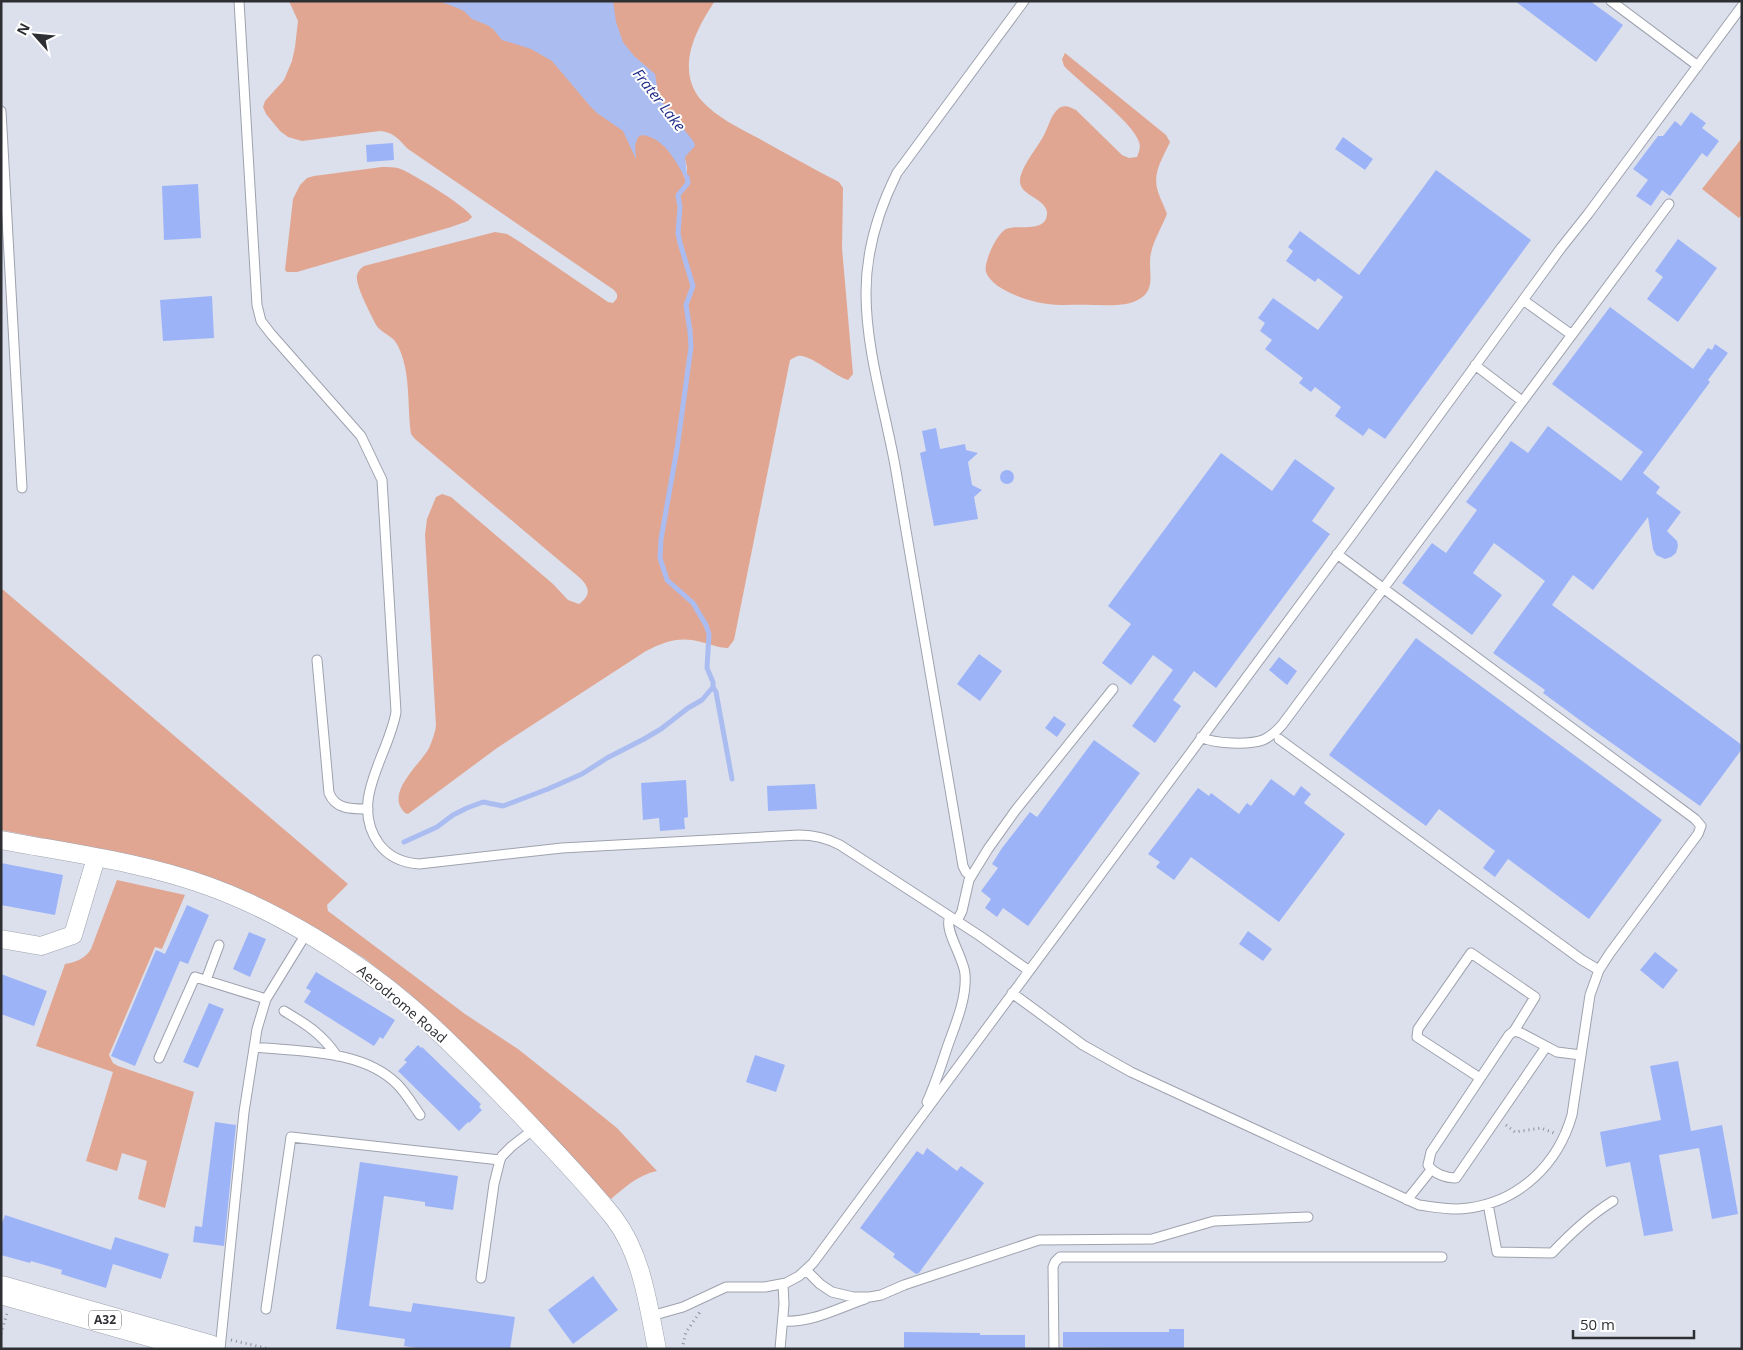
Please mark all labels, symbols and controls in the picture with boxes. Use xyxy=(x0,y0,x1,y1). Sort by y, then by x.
north arrow xyxy=(10,10,60,60)
text: N xyxy=(12,19,34,38)
water label: Frater Lake xyxy=(629,64,691,135)
street label: Aerodrome Road xyxy=(354,961,451,1047)
scale bar xyxy=(1573,1308,1694,1340)
road number: A32 xyxy=(89,1310,121,1330)
text: 50 m xyxy=(1580,1314,1615,1334)

